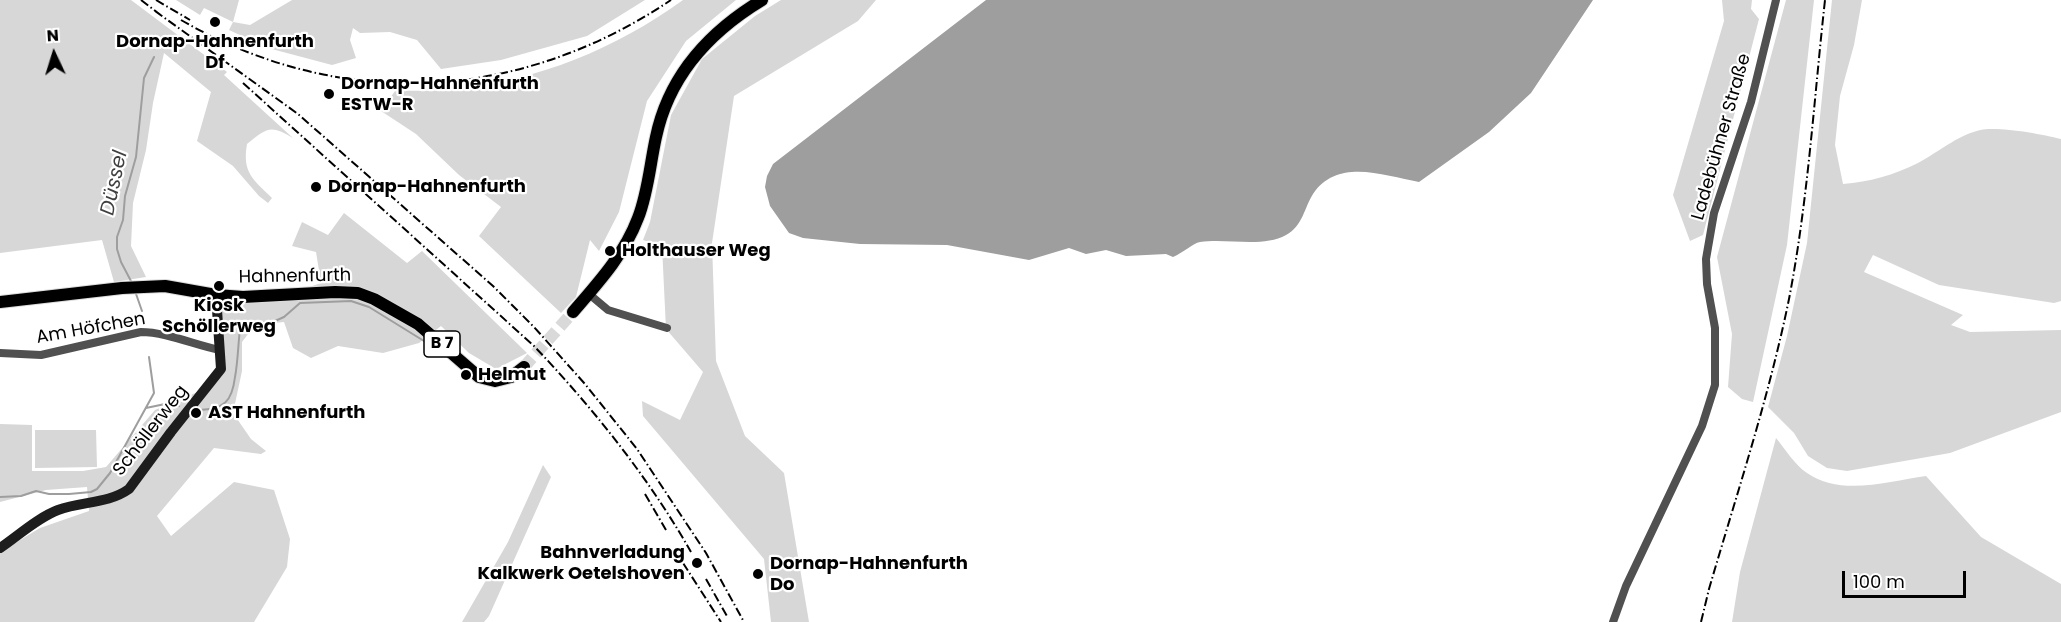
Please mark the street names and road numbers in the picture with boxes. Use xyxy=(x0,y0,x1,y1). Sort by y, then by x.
street label: Ladebühner Straße xyxy=(1688,51,1756,223)
street label: Hahnenfurth xyxy=(239,265,351,289)
street label: Am Höfchen xyxy=(35,309,147,349)
road number: B 7 xyxy=(424,331,460,357)
street label: Schöllerweg xyxy=(109,381,193,481)

